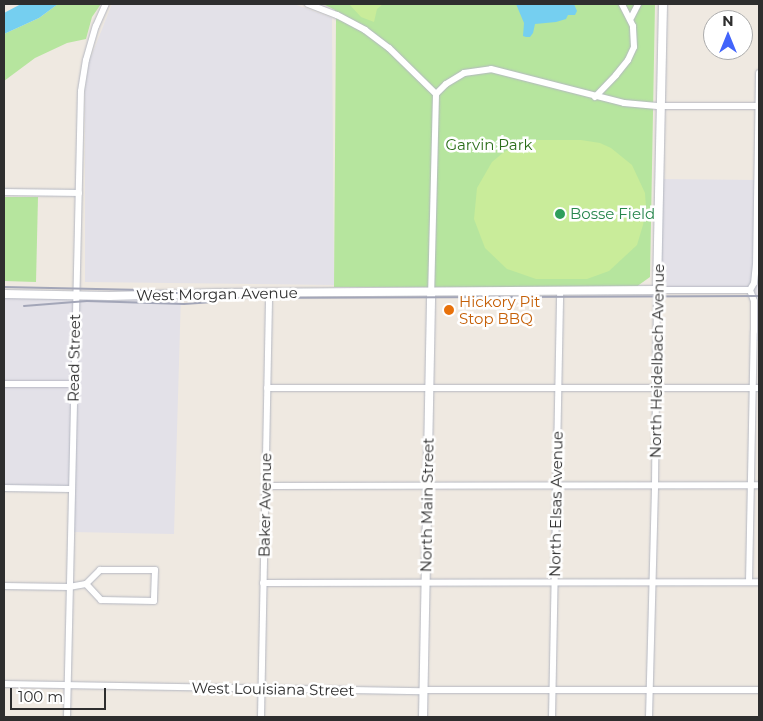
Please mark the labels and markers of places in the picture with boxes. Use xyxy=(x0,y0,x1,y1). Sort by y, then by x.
place label: Bosse Field xyxy=(570,205,655,223)
marker: Bosse Field xyxy=(554,208,566,220)
place label: Hickory Pit Stop BBQ xyxy=(459,292,540,327)
marker: Hickory Pit Stop BBQ xyxy=(443,304,455,316)

